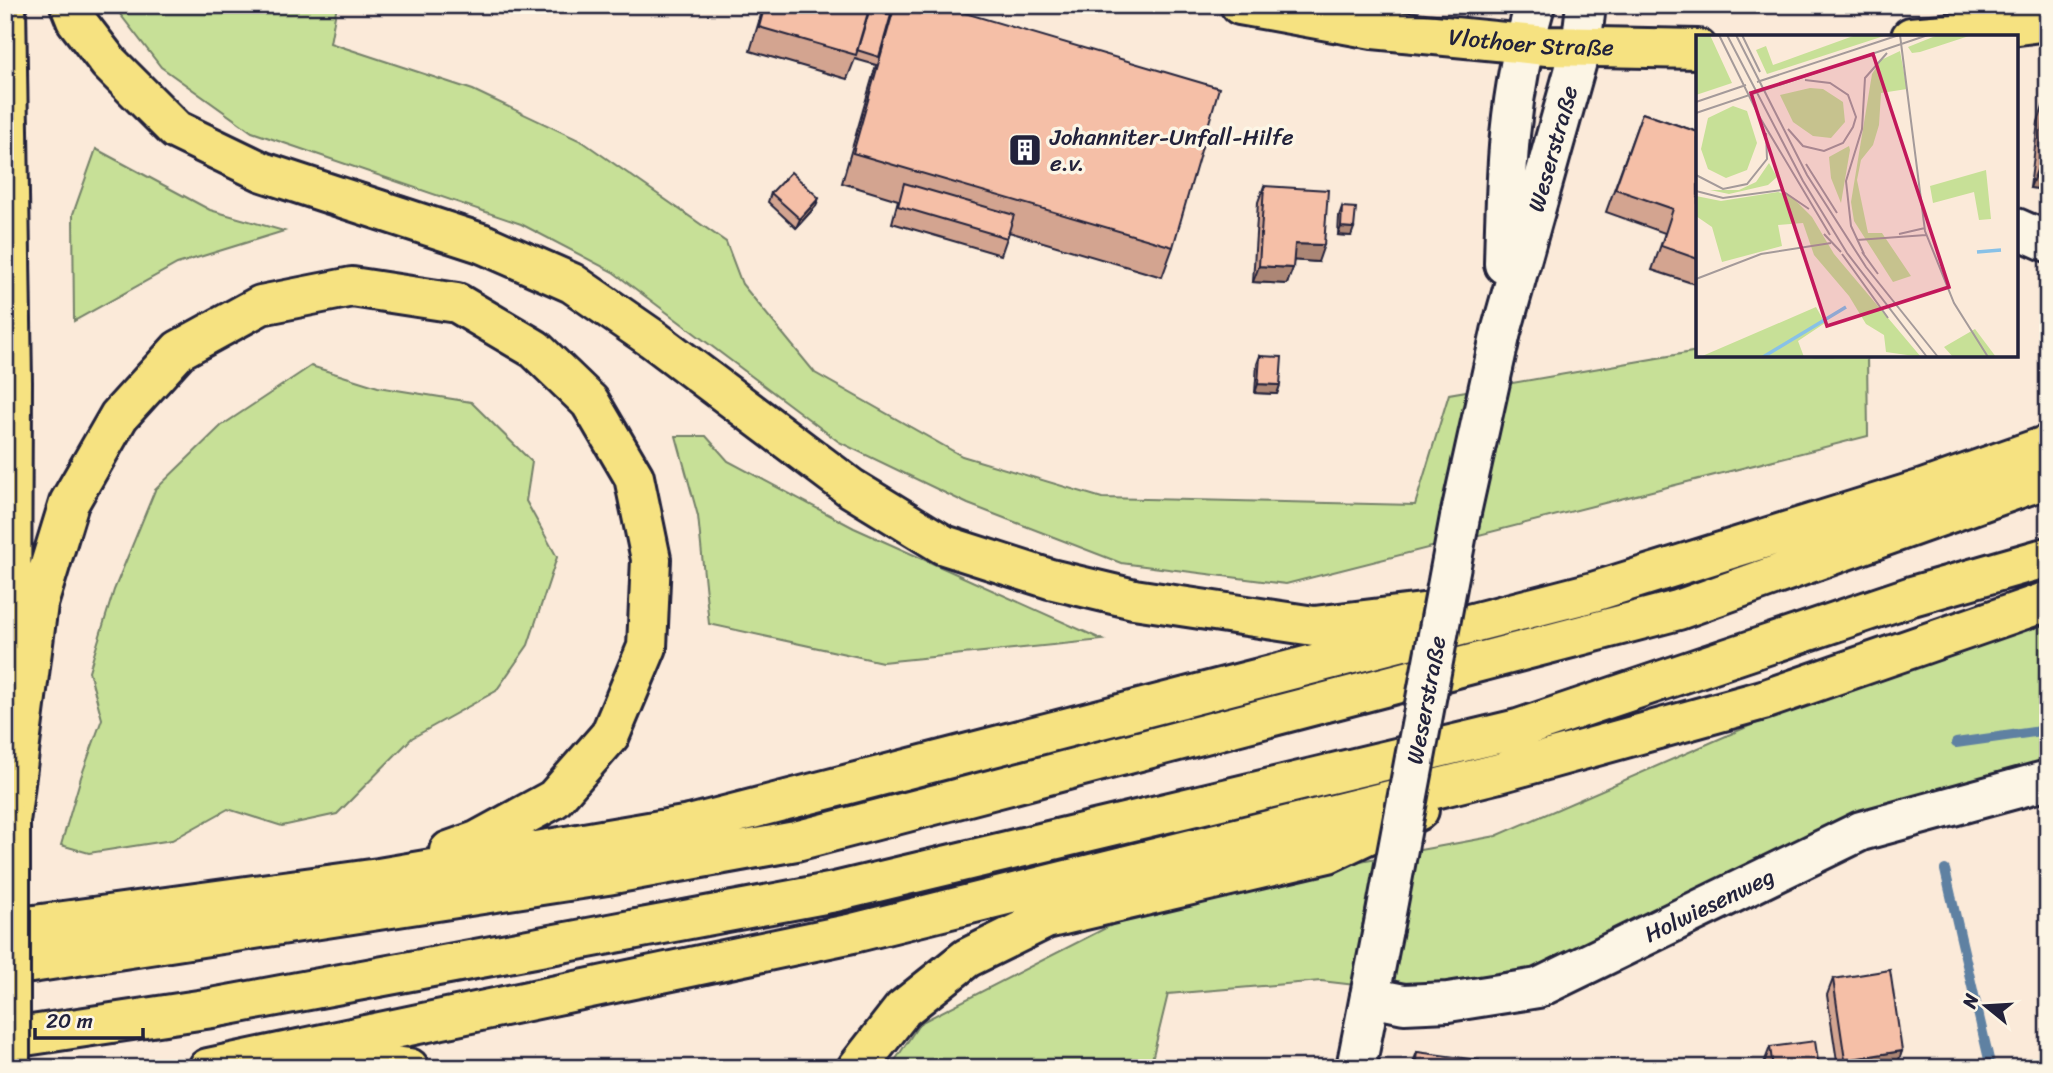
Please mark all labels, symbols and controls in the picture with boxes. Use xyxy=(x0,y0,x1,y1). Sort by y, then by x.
street label: Vlothoer Straße xyxy=(1447,16,1614,68)
inset map xyxy=(1696,35,2018,357)
street label: Weserstraße xyxy=(1516,81,1590,217)
place label: Johanniter-Unfall-Hilfe e.v. xyxy=(1049,117,1294,184)
building icon: Johanniter-Unfall-Hilfe e.v. xyxy=(1006,131,1044,169)
street label: Weserstraße xyxy=(1394,632,1458,768)
street label: Holwiesenweg xyxy=(1637,856,1782,955)
north arrow xyxy=(1952,972,2022,1042)
text: N xyxy=(1952,989,1988,1013)
scale bar xyxy=(35,996,144,1040)
text: 20 m xyxy=(46,1002,93,1040)

